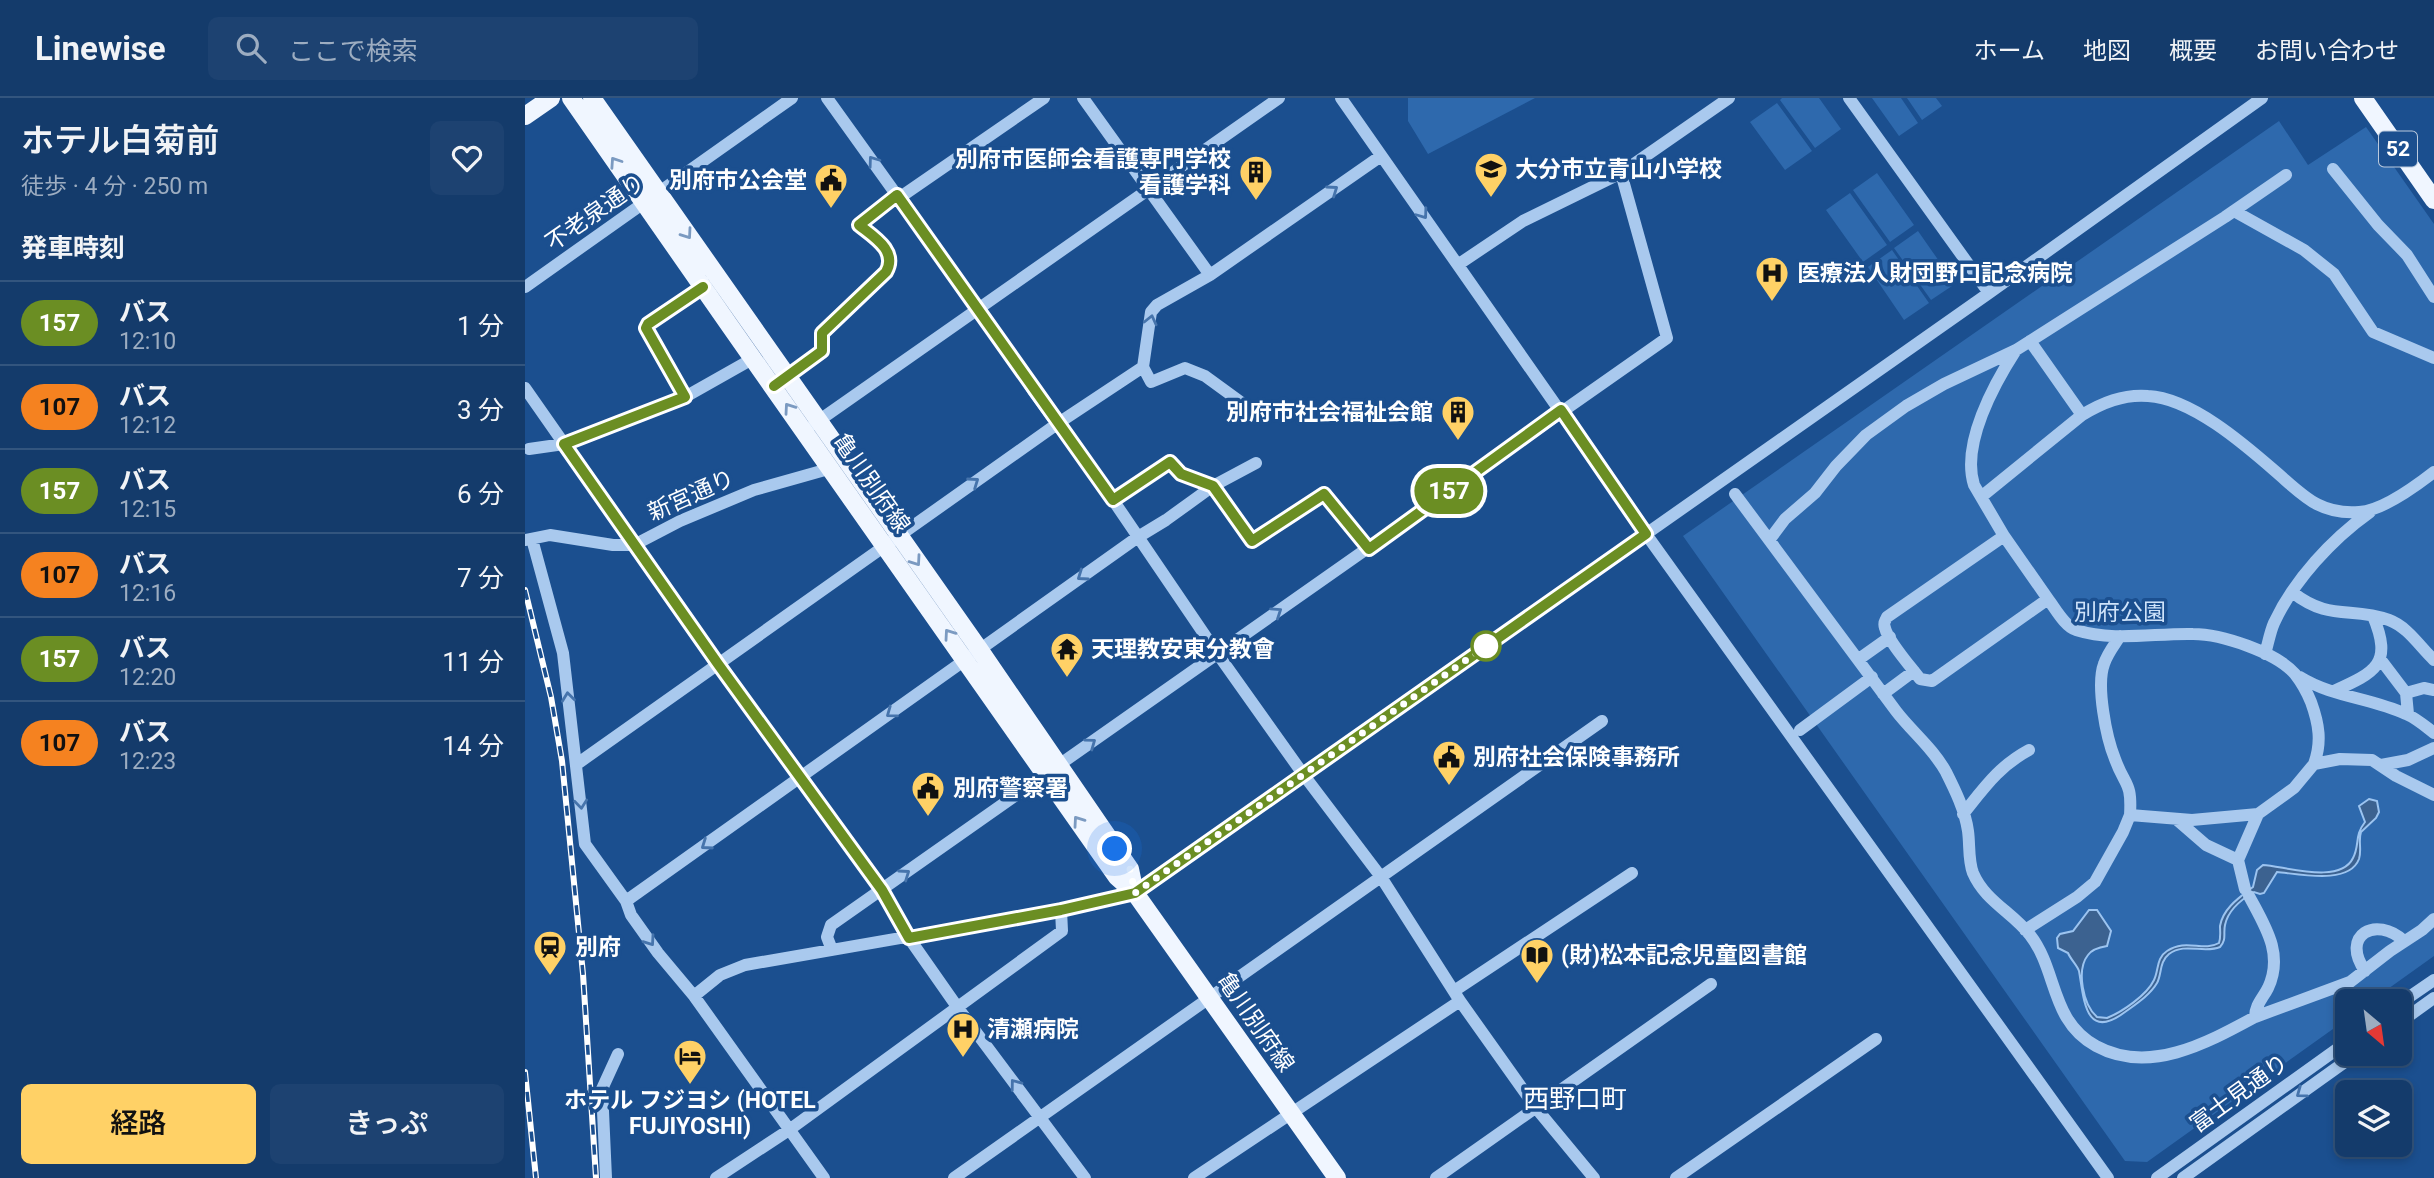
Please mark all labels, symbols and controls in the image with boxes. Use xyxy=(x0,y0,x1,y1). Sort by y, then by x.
search box xyxy=(208,17,698,80)
text: Linewise xyxy=(35,29,166,68)
icon: search xyxy=(232,29,270,67)
text: ここで検索 xyxy=(288,36,418,66)
text: ホーム xyxy=(1974,37,2045,65)
text: 地図 xyxy=(2083,37,2131,65)
text: 概要 xyxy=(2169,37,2217,65)
text: お問い合わせ xyxy=(2255,37,2399,65)
text: ホテル白菊前 xyxy=(21,121,219,160)
button: heart xyxy=(430,121,504,195)
road number: 52 xyxy=(2379,132,2417,166)
place label: 別府市医師会看護専門学校 看護学科 xyxy=(955,146,1231,199)
school or university icon: 大分市立青山小学校 xyxy=(1472,150,1510,199)
building icon: 別府市医師会看護専門学校 看護学科 xyxy=(1237,153,1275,202)
one-way arrow xyxy=(868,156,881,169)
place label: 大分市立青山小学校 xyxy=(1515,156,1722,183)
one-way arrow xyxy=(610,157,623,170)
public building icon: 別府市公会堂 xyxy=(812,161,850,210)
place label: 別府市公会堂 xyxy=(669,167,807,194)
street label: 不老泉通り xyxy=(540,168,650,256)
text: 徒歩 · 4 分 · 250 m xyxy=(21,173,208,200)
one-way arrow xyxy=(1325,186,1338,198)
one-way arrow xyxy=(1414,206,1427,219)
one-way arrow xyxy=(679,226,691,239)
text: 発車時刻 xyxy=(21,233,125,263)
hospital icon: 医療法人財団野口記念病院 xyxy=(1753,254,1791,303)
place label: 医療法人財団野口記念病院 xyxy=(1797,260,2073,287)
text: バス xyxy=(119,297,171,327)
text: 157 xyxy=(39,309,80,337)
text: 1 分 xyxy=(457,311,504,341)
one-way arrow xyxy=(1143,315,1157,327)
text: 12:10 xyxy=(119,328,176,355)
text: バス xyxy=(119,381,171,411)
text: 107 xyxy=(39,393,80,421)
building icon: 別府市社会福祉会館 xyxy=(1439,393,1477,442)
text: 3 分 xyxy=(457,395,504,425)
place label: 別府市社会福祉会館 xyxy=(1226,399,1433,426)
one-way arrow xyxy=(785,403,797,416)
text: 12:12 xyxy=(119,412,176,439)
street label: 亀川別府線 xyxy=(828,428,916,538)
street label: 新宮通り xyxy=(644,464,739,526)
text: バス xyxy=(119,465,171,495)
line badge: 157 xyxy=(1409,468,1489,514)
text: 157 xyxy=(39,477,80,505)
text: 157 xyxy=(1428,477,1470,505)
one-way arrow xyxy=(966,478,979,490)
text: 6 分 xyxy=(457,479,504,509)
text: 12:15 xyxy=(119,496,176,523)
text: バス xyxy=(119,549,171,579)
one-way arrow xyxy=(908,553,921,566)
text: 107 xyxy=(39,561,80,589)
text: 7 分 xyxy=(457,563,504,593)
one-way arrow xyxy=(1077,568,1090,580)
text: 12:16 xyxy=(119,580,176,607)
park label: 別府公園 xyxy=(2074,599,2166,626)
one-way arrow xyxy=(1269,608,1282,620)
one-way arrow xyxy=(945,629,957,642)
temple icon: 天理教安東分教會 xyxy=(1048,630,1086,679)
unlabelled marker xyxy=(1471,631,1501,661)
text: バス xyxy=(119,633,171,663)
place label: 天理教安東分教會 xyxy=(1091,636,1275,663)
text: 157 xyxy=(39,645,80,673)
text: 11 分 xyxy=(442,647,504,677)
text: 12:20 xyxy=(119,664,176,691)
one-way arrow xyxy=(561,691,576,702)
one-way arrow xyxy=(886,705,899,717)
text: バス xyxy=(119,717,171,747)
text: 107 xyxy=(39,729,80,757)
text: 14 分 xyxy=(442,731,504,761)
public building icon: 別府社会保険事務所 xyxy=(1430,738,1468,787)
one-way arrow xyxy=(1083,739,1096,751)
place label: 別府社会保険事務所 xyxy=(1473,744,1680,771)
text: 12:23 xyxy=(119,748,176,775)
public building icon: 別府警察署 xyxy=(909,769,947,818)
place label: 別府警察署 xyxy=(953,775,1068,802)
one-way arrow xyxy=(573,799,588,810)
one-way arrow xyxy=(1074,816,1086,829)
your location xyxy=(1097,831,1132,866)
one-way arrow xyxy=(701,837,714,849)
one-way arrow xyxy=(897,870,910,882)
station icon: 別府 xyxy=(531,928,569,977)
one-way arrow xyxy=(642,933,654,946)
place label: 別府 xyxy=(575,934,621,961)
library icon: (財)松本記念児童図書館 xyxy=(1518,936,1556,985)
place label: (財)松本記念児童図書館 xyxy=(1561,942,1807,969)
street label: 亀川別府線 xyxy=(1212,967,1300,1077)
north arrow xyxy=(2335,989,2411,1066)
map controls xyxy=(2335,989,2412,1157)
hospital icon: 清瀬病院 xyxy=(944,1010,982,1059)
place label: 清瀬病院 xyxy=(987,1016,1079,1043)
hotel icon: ホテル フジヨシ (HOTEL FUJIYOSHI) xyxy=(671,1037,709,1086)
street label: 富士見通り xyxy=(2185,1049,2294,1138)
one-way arrow xyxy=(1010,1079,1023,1092)
button: layers xyxy=(2335,1080,2412,1157)
button: 経路 xyxy=(21,1084,256,1164)
button: きっぷ xyxy=(270,1084,504,1164)
district label: 西野口町 xyxy=(1523,1084,1627,1114)
one-way arrow xyxy=(2296,1085,2309,1097)
place label: ホテル フジヨシ (HOTEL FUJIYOSHI) xyxy=(564,1087,816,1140)

